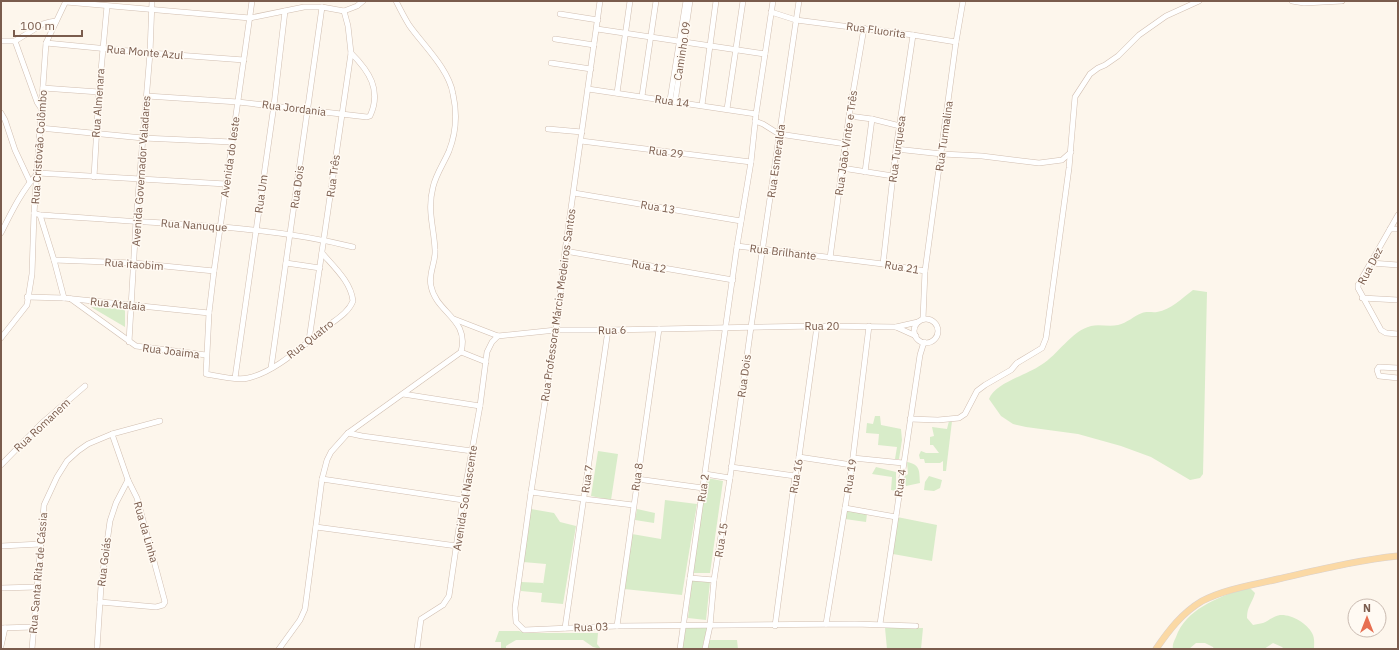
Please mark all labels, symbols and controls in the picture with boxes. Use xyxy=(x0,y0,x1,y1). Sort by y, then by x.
scale bar xyxy=(14,12,82,38)
text: 100 m xyxy=(20,18,55,33)
street label: Rua Fluorita xyxy=(845,19,907,41)
street label: Caminho 09 xyxy=(670,21,694,81)
street label: Rua Monte Azul xyxy=(106,42,184,62)
street label: Rua Almenara xyxy=(89,68,107,138)
street label: Rua Cristovão Colômbo xyxy=(28,89,50,205)
street label: Rua João Vinte e Três xyxy=(832,89,860,197)
street label: Rua 14 xyxy=(654,92,691,110)
street label: Avenida Governador Valadares xyxy=(129,95,153,247)
street label: Rua Jordania xyxy=(261,97,327,119)
street label: Rua Turmalina xyxy=(932,100,956,172)
street label: Rua Turquesa xyxy=(885,114,909,183)
street label: Avenida do leste xyxy=(217,116,243,198)
street label: Rua Esmeralda xyxy=(764,123,788,199)
street label: Rua 29 xyxy=(648,143,684,161)
street label: Rua Três xyxy=(323,154,343,198)
street label: Rua Dois xyxy=(287,165,307,209)
street label: Rua Um xyxy=(251,174,271,214)
street label: Rua 13 xyxy=(640,197,676,217)
street label: Rua Professora Márcia Medeiros Santos xyxy=(538,208,578,402)
street label: Rua Nanuque xyxy=(160,216,228,234)
street label: Rua Brilhante xyxy=(749,241,817,263)
street label: Rua Dez xyxy=(1354,245,1386,287)
street label: Rua itaobim xyxy=(104,255,164,273)
street label: Rua 12 xyxy=(631,256,667,276)
street label: Rua 21 xyxy=(884,257,921,277)
street label: Rua Atalaia xyxy=(89,294,147,314)
street label: Rua Quatro xyxy=(284,316,336,362)
street label: Rua 20 xyxy=(805,319,839,333)
street label: Rua 6 xyxy=(598,323,626,337)
street label: Rua Joaima xyxy=(142,341,201,361)
street label: Rua Dois xyxy=(734,354,754,398)
street label: Rua Romanem xyxy=(11,395,73,455)
street label: Avenida Sol Nascente xyxy=(450,444,480,552)
street label: Rua 16 xyxy=(786,458,806,494)
street label: Rua 19 xyxy=(840,458,860,494)
street label: Rua 8 xyxy=(628,462,646,492)
street label: Rua 7 xyxy=(578,464,596,494)
street label: Rua 4 xyxy=(891,468,909,498)
street label: Rua 2 xyxy=(694,473,712,503)
street label: Rua da Linha xyxy=(131,500,161,564)
street label: Rua Santa Rita de Cássia xyxy=(26,512,50,634)
street label: Rua 15 xyxy=(711,522,731,558)
street label: Rua Goiás xyxy=(94,537,114,587)
north arrow xyxy=(1347,598,1387,638)
text: N xyxy=(1363,601,1371,615)
street label: Rua 03 xyxy=(573,619,609,635)

